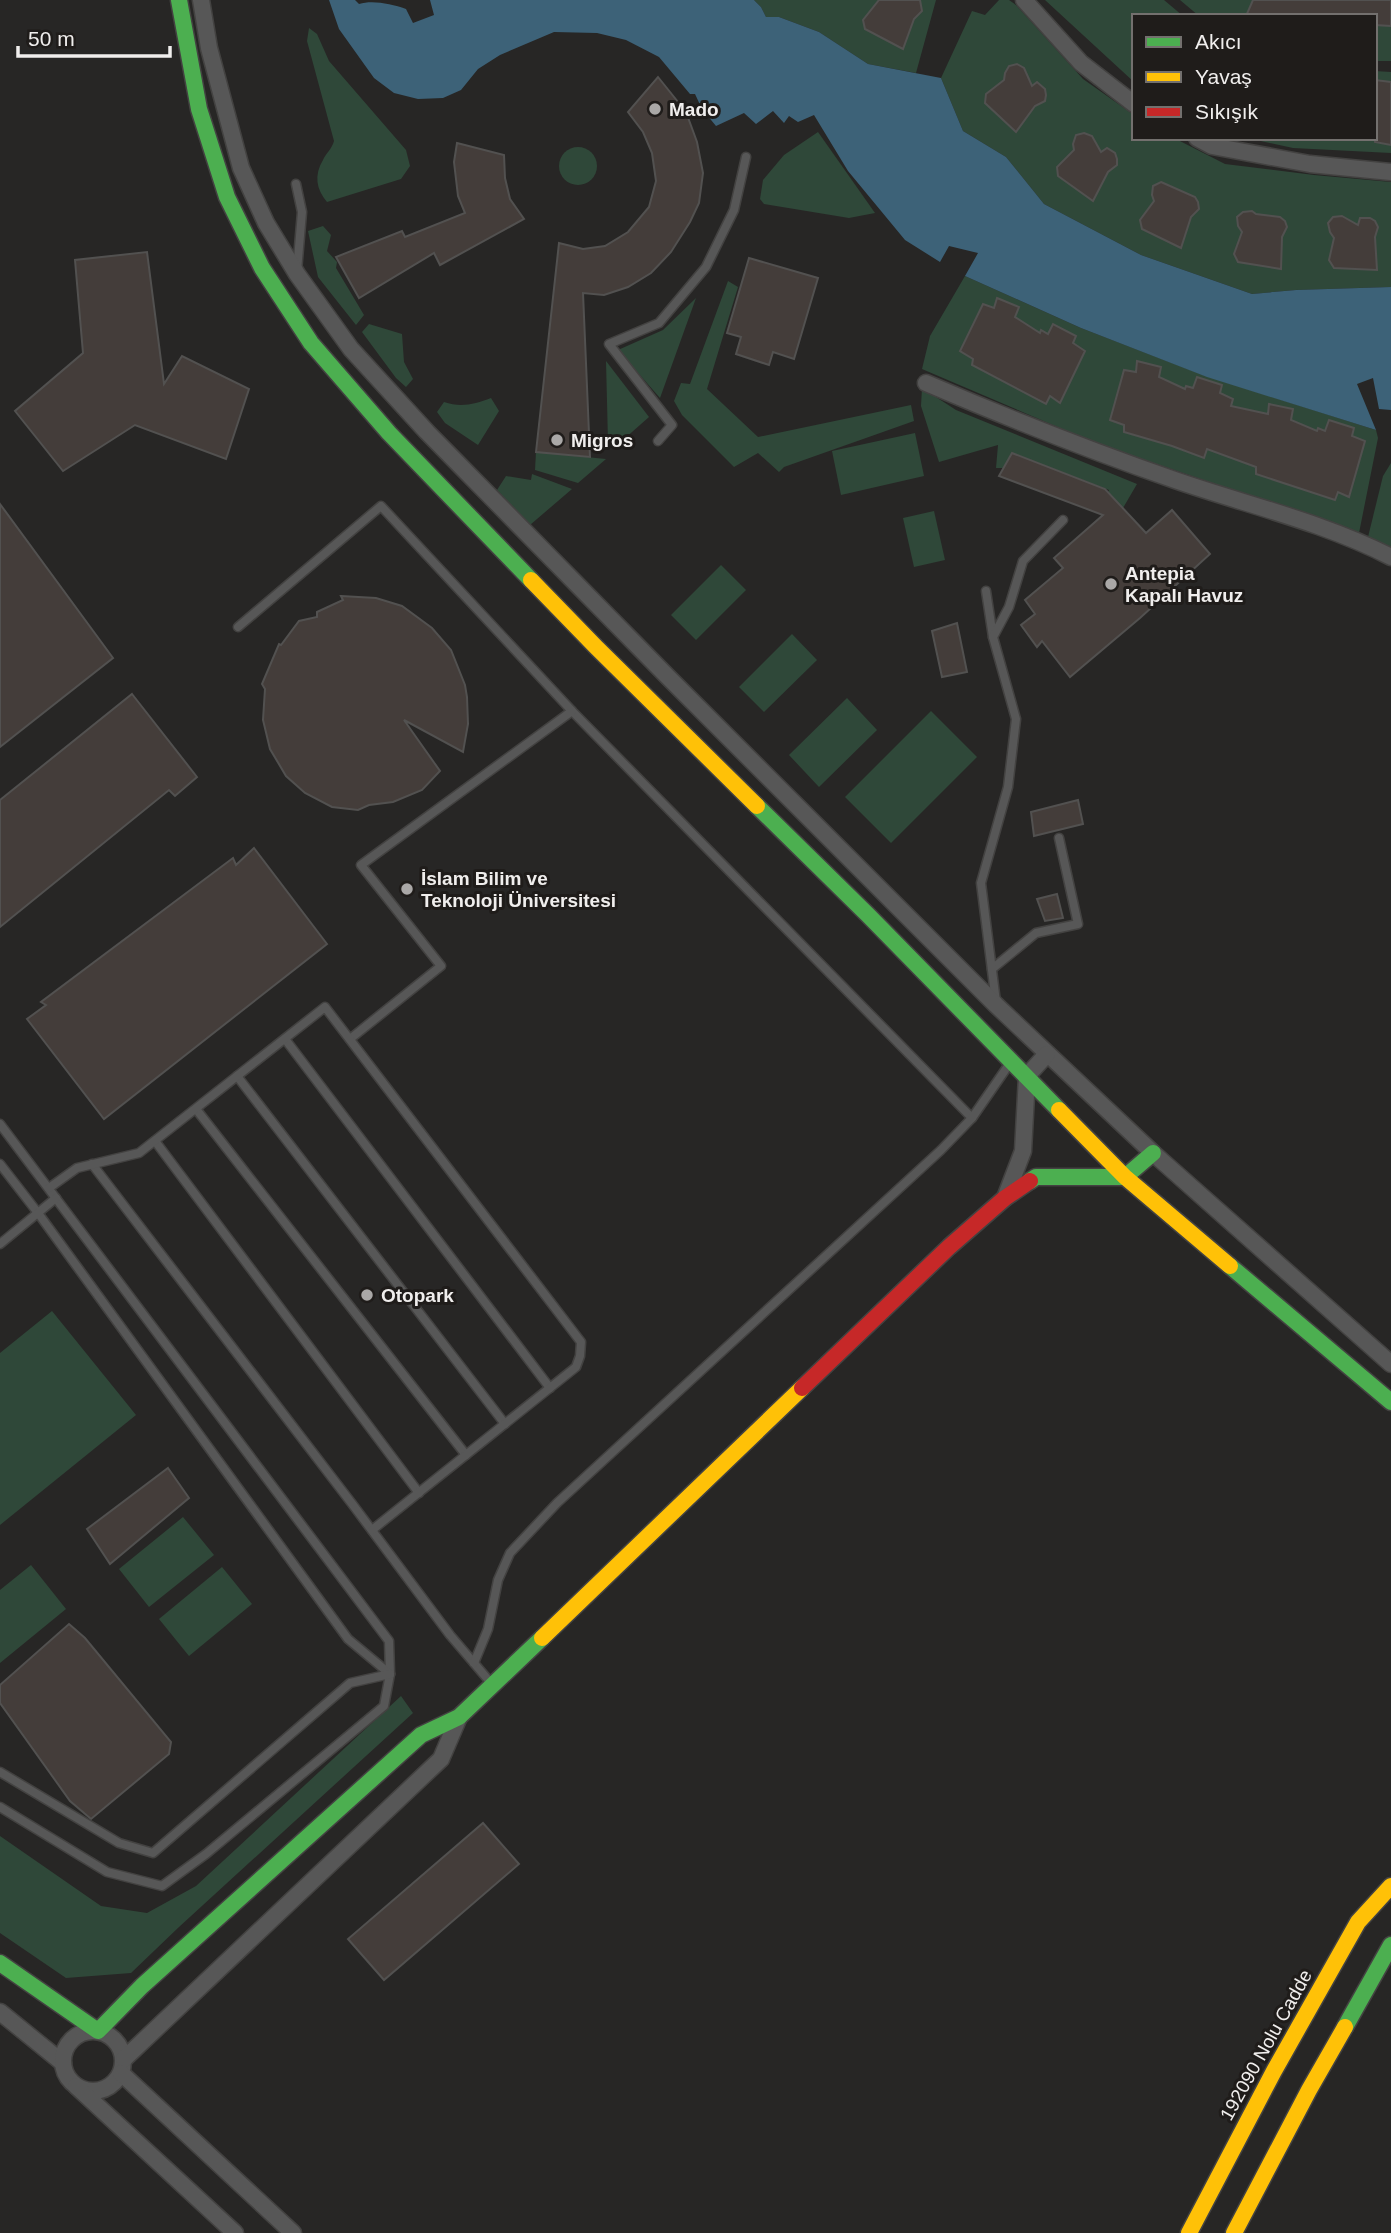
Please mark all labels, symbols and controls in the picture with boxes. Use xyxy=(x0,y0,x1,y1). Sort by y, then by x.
scale bar xyxy=(18,14,170,58)
legend xyxy=(1132,14,1377,140)
text: 50 m xyxy=(28,27,75,50)
text: Akıcı xyxy=(1195,30,1242,53)
text: Yavaş xyxy=(1195,65,1252,88)
place label: Mado xyxy=(669,99,719,120)
text: Sıkışık xyxy=(1195,100,1259,123)
marker: Mado xyxy=(647,101,663,117)
place label: Migros xyxy=(571,430,633,451)
marker: Migros xyxy=(549,432,565,448)
place label: Antepia Kapalı Havuz xyxy=(1125,563,1243,606)
marker: Antepia Kapalı Havuz xyxy=(1103,576,1119,592)
place label: İslam Bilim ve Teknoloji Üniversitesi xyxy=(421,868,616,911)
marker: İslam Bilim ve Teknoloji Üniversitesi xyxy=(399,881,415,897)
place label: Otopark xyxy=(381,1285,454,1306)
marker: Otopark xyxy=(359,1287,375,1303)
street label: 192090 Nolu Cadde xyxy=(1216,1966,1316,2124)

